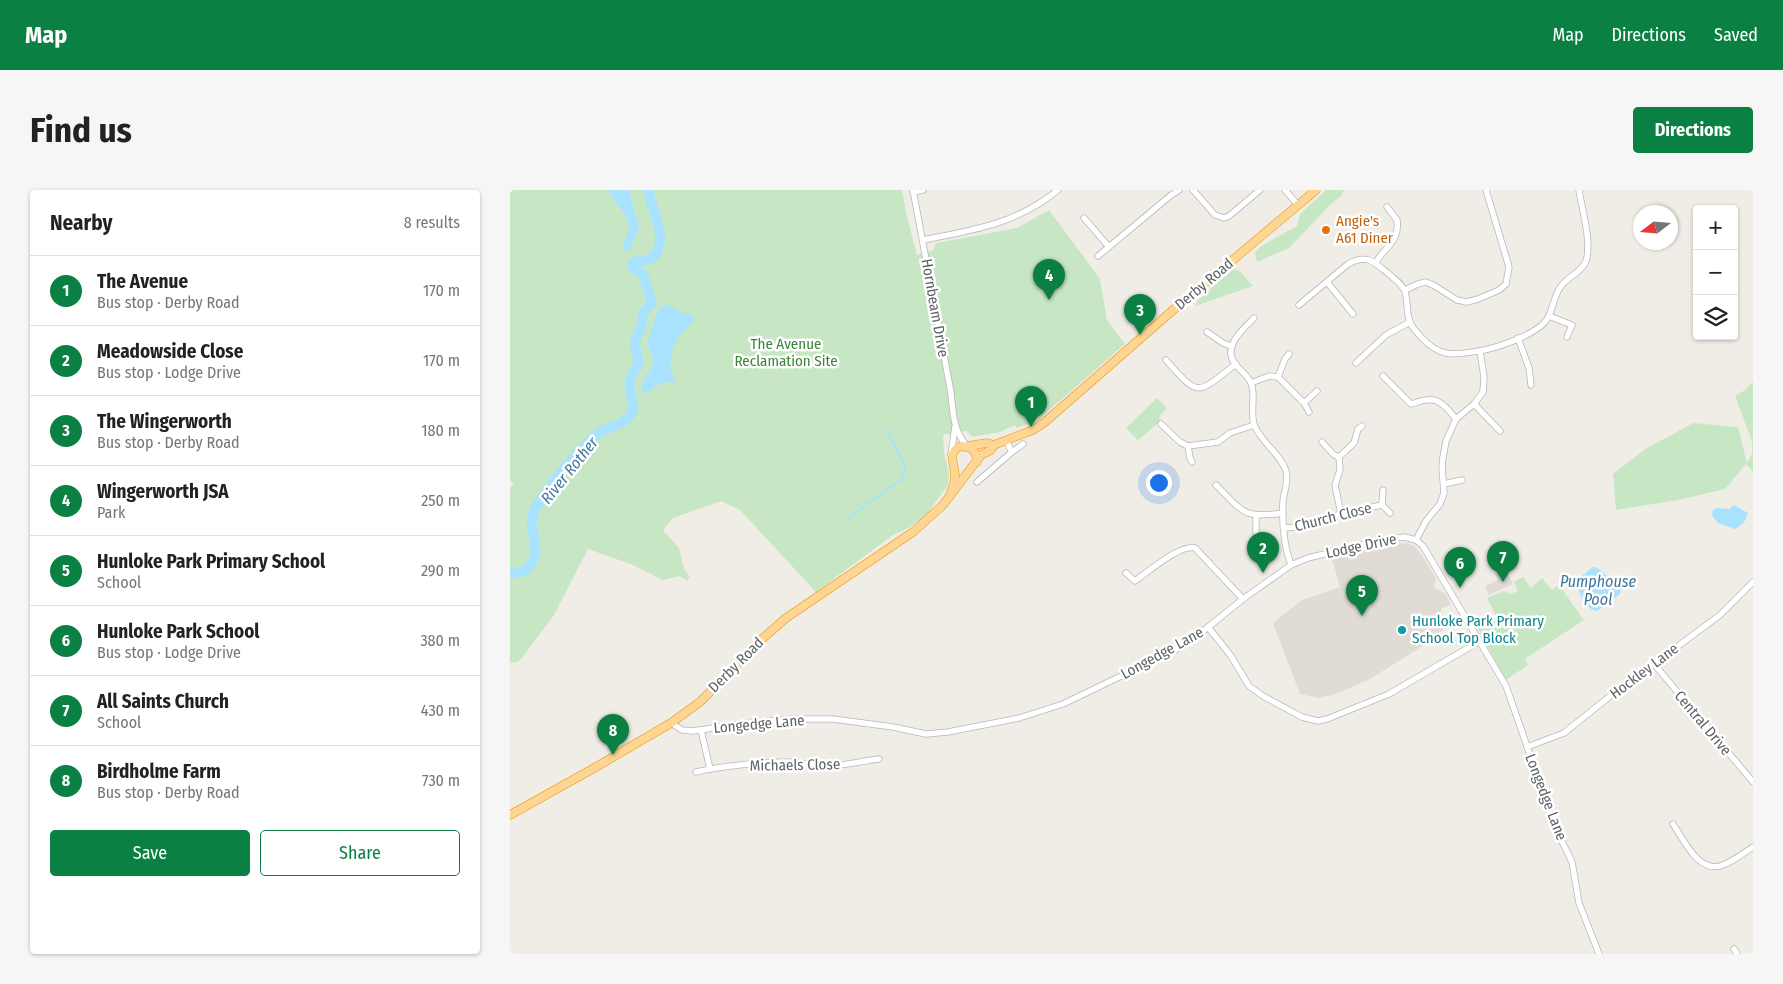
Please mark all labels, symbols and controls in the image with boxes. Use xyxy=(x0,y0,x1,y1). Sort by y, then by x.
text: Map xyxy=(25,21,67,49)
text: Map xyxy=(1552,24,1584,46)
text: Directions xyxy=(1612,24,1686,46)
text: Saved xyxy=(1714,24,1758,46)
button: Directions xyxy=(1633,107,1753,153)
text: Find us xyxy=(30,109,132,151)
north arrow xyxy=(1633,205,1678,250)
map controls xyxy=(1693,205,1738,340)
button: + xyxy=(1693,205,1738,250)
text: Nearby xyxy=(50,210,112,236)
place label: Angie's A61 Diner xyxy=(1336,212,1394,247)
text: 8 results xyxy=(404,213,460,232)
marker: Angie's A61 Diner xyxy=(1320,224,1332,236)
button: − xyxy=(1693,250,1738,295)
street label: Derby Road xyxy=(1171,254,1237,314)
street label: Hornbeam Drive xyxy=(917,257,953,359)
pin: 4 xyxy=(1033,259,1065,300)
text: The Avenue xyxy=(97,270,188,293)
text: 1 xyxy=(63,281,69,300)
text: 170 m xyxy=(423,281,460,300)
text: Bus stop · Derby Road xyxy=(97,293,240,312)
pin: 3 xyxy=(1124,294,1156,335)
button: layers xyxy=(1693,295,1738,340)
park label: The Avenue Reclamation Site xyxy=(734,335,838,370)
text: Meadowside Close xyxy=(97,340,243,363)
text: 2 xyxy=(62,351,70,370)
text: 170 m xyxy=(423,351,460,370)
text: Bus stop · Lodge Drive xyxy=(97,363,241,382)
pin: 1 xyxy=(1015,386,1047,427)
text: The Wingerworth xyxy=(97,410,232,433)
text: 3 xyxy=(62,421,70,440)
text: 180 m xyxy=(421,421,460,440)
text: Bus stop · Derby Road xyxy=(97,433,240,452)
water label: River Rother xyxy=(537,433,602,507)
your location xyxy=(1146,470,1172,496)
text: Wingerworth JSA xyxy=(97,480,229,503)
text: 4 xyxy=(62,491,70,510)
text: 250 m xyxy=(421,491,460,510)
street label: Church Close xyxy=(1293,499,1373,535)
text: Park xyxy=(97,503,125,522)
street label: Lodge Drive xyxy=(1324,530,1398,562)
pin: 2 xyxy=(1247,532,1279,573)
pin: 7 xyxy=(1487,541,1519,582)
pin: 6 xyxy=(1444,547,1476,588)
text: Hunloke Park Primary School xyxy=(97,550,325,573)
text: 5 xyxy=(62,561,70,580)
text: 290 m xyxy=(421,561,460,580)
water label: Pumphouse Pool xyxy=(1560,572,1636,609)
text: School xyxy=(97,573,141,592)
pin: 5 xyxy=(1346,575,1378,616)
place label: Hunloke Park Primary School Top Block xyxy=(1412,612,1544,647)
text: Hunloke Park School xyxy=(97,620,260,643)
street label: Longedge Lane xyxy=(1118,623,1206,683)
marker: Hunloke Park Primary School Top Block xyxy=(1396,624,1408,636)
text: 6 xyxy=(62,631,70,650)
text: 380 m xyxy=(420,631,460,650)
street label: Derby Road xyxy=(705,634,767,696)
street label: Hockley Lane xyxy=(1606,639,1682,703)
text: Bus stop · Lodge Drive xyxy=(97,643,241,662)
street label: Central Drive xyxy=(1671,687,1735,759)
text: All Saints Church xyxy=(97,690,229,713)
text: 7 xyxy=(63,701,69,720)
text: 430 m xyxy=(421,701,460,720)
street label: Longedge Lane xyxy=(713,711,805,737)
text: School xyxy=(97,713,141,732)
pin: 8 xyxy=(597,714,629,755)
street label: Longedge Lane xyxy=(1521,751,1571,843)
street label: Michaels Close xyxy=(750,755,840,775)
text: Birdholme Farm xyxy=(97,760,221,783)
text: 8 xyxy=(62,771,70,790)
text: 730 m xyxy=(422,771,460,790)
text: Bus stop · Derby Road xyxy=(97,783,240,802)
button: Save xyxy=(50,830,250,876)
button: Share xyxy=(260,830,460,876)

